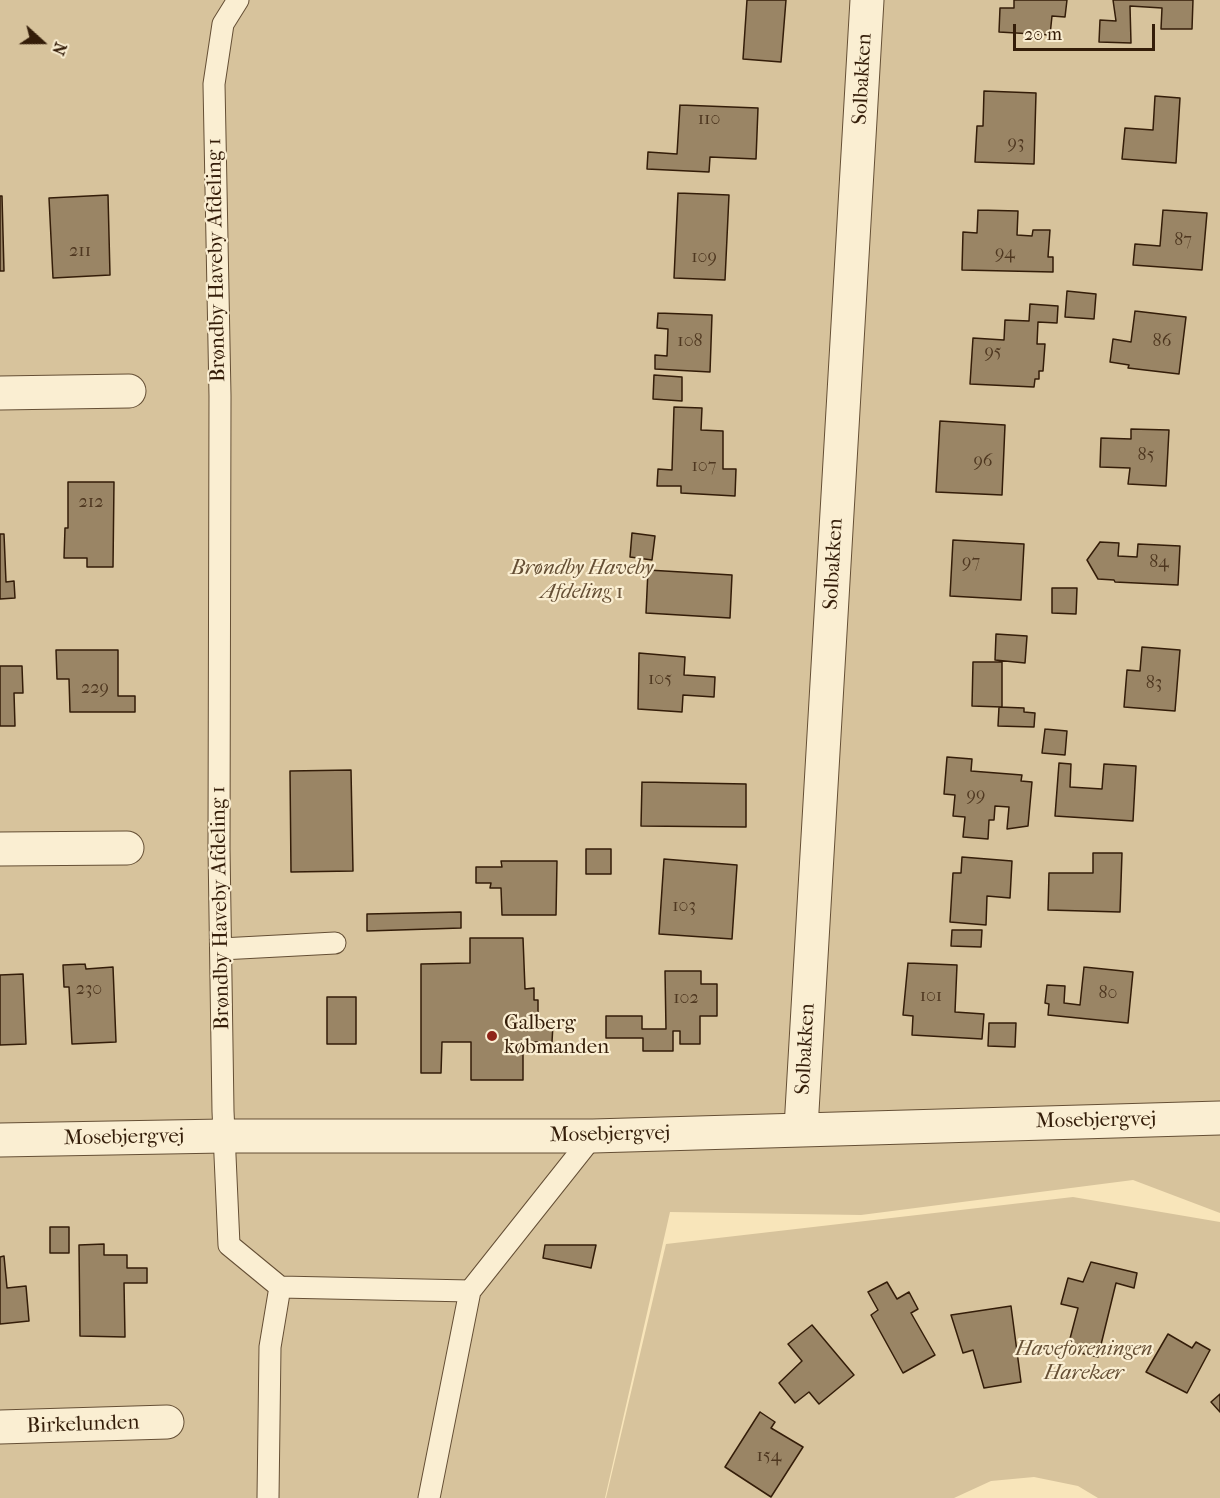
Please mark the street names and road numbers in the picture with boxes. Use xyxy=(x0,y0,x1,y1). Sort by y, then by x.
street label: Solbakken xyxy=(848,33,878,125)
street label: Brøndby Haveby Afdeling 1 xyxy=(202,138,232,382)
street label: Solbakken xyxy=(819,518,849,610)
street label: Brøndby Haveby Afdeling 1 xyxy=(206,786,236,1030)
street label: Solbakken xyxy=(791,1003,821,1095)
street label: Mosebjergvej xyxy=(1036,1107,1156,1135)
street label: Mosebjergvej xyxy=(550,1121,670,1149)
street label: Mosebjergvej xyxy=(64,1124,184,1152)
street label: Birkelunden xyxy=(26,1410,140,1440)

